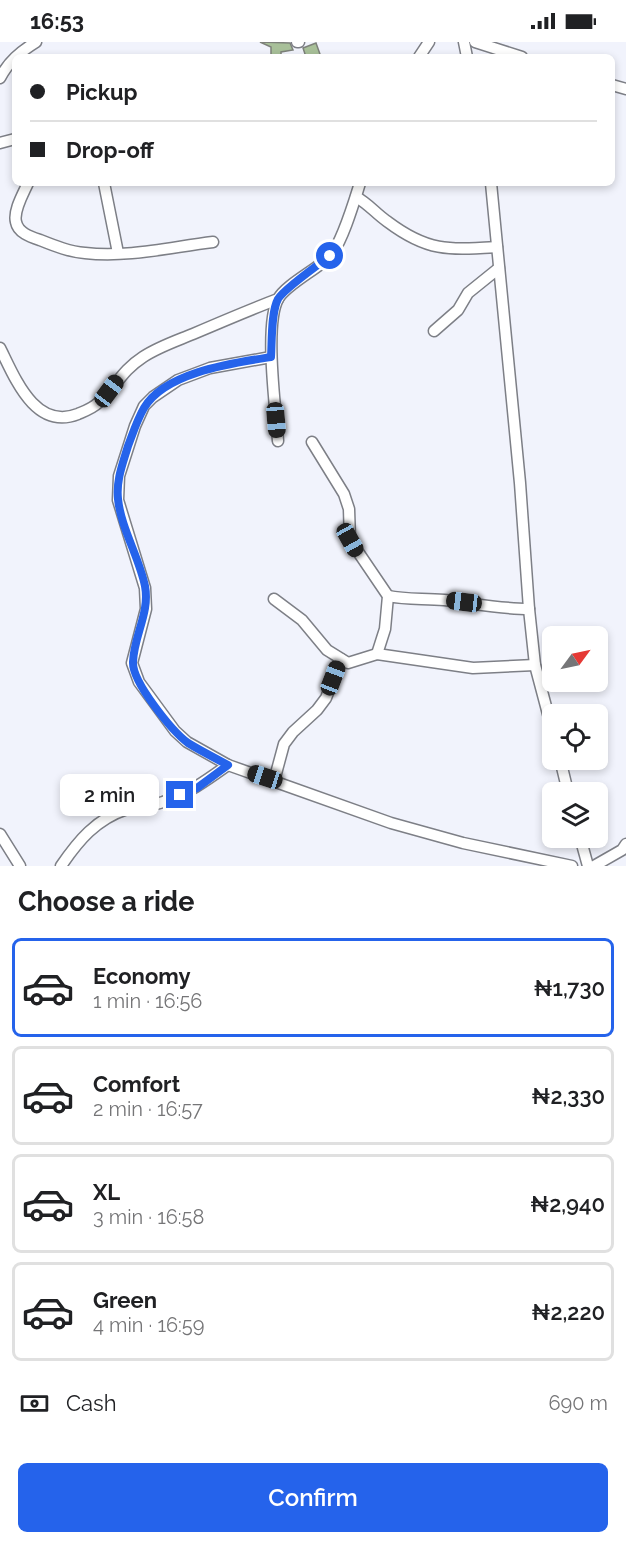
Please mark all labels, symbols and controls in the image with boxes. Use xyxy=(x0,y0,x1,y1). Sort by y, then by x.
text: 16:53 xyxy=(30,8,84,34)
text: Pickup xyxy=(66,79,138,105)
text: Drop-off xyxy=(66,137,154,163)
route start xyxy=(316,242,343,269)
car xyxy=(91,371,127,411)
car xyxy=(265,401,287,439)
car xyxy=(333,520,367,560)
car xyxy=(445,591,483,613)
north arrow xyxy=(542,626,608,692)
map controls xyxy=(542,626,608,848)
car xyxy=(318,658,348,698)
button: locate xyxy=(542,704,608,770)
car xyxy=(245,763,285,791)
callout: 2 min xyxy=(60,774,159,816)
route end xyxy=(166,781,193,808)
button: layers xyxy=(542,782,608,848)
text: 2 min xyxy=(84,783,135,807)
text: Choose a ride xyxy=(18,886,194,917)
icon: car xyxy=(21,961,75,1015)
text: Economy xyxy=(93,963,191,989)
text: ₦1,730 xyxy=(534,975,605,1001)
text: 1 min · 16:56 xyxy=(93,989,202,1013)
icon: car xyxy=(21,1069,75,1123)
text: Comfort xyxy=(93,1071,180,1097)
text: ₦2,330 xyxy=(532,1083,605,1109)
text: 2 min · 16:57 xyxy=(93,1097,203,1121)
icon: car xyxy=(21,1177,75,1231)
text: XL xyxy=(93,1179,120,1205)
text: ₦2,940 xyxy=(530,1191,605,1217)
text: 3 min · 16:58 xyxy=(93,1205,204,1229)
icon: car xyxy=(21,1285,75,1339)
text: Green xyxy=(93,1287,157,1313)
text: ₦2,220 xyxy=(532,1299,605,1325)
text: 4 min · 16:59 xyxy=(93,1313,204,1337)
icon: cash xyxy=(18,1387,51,1420)
text: Cash xyxy=(66,1390,117,1416)
text: 690 m xyxy=(549,1391,608,1415)
button: Confirm xyxy=(18,1463,608,1532)

